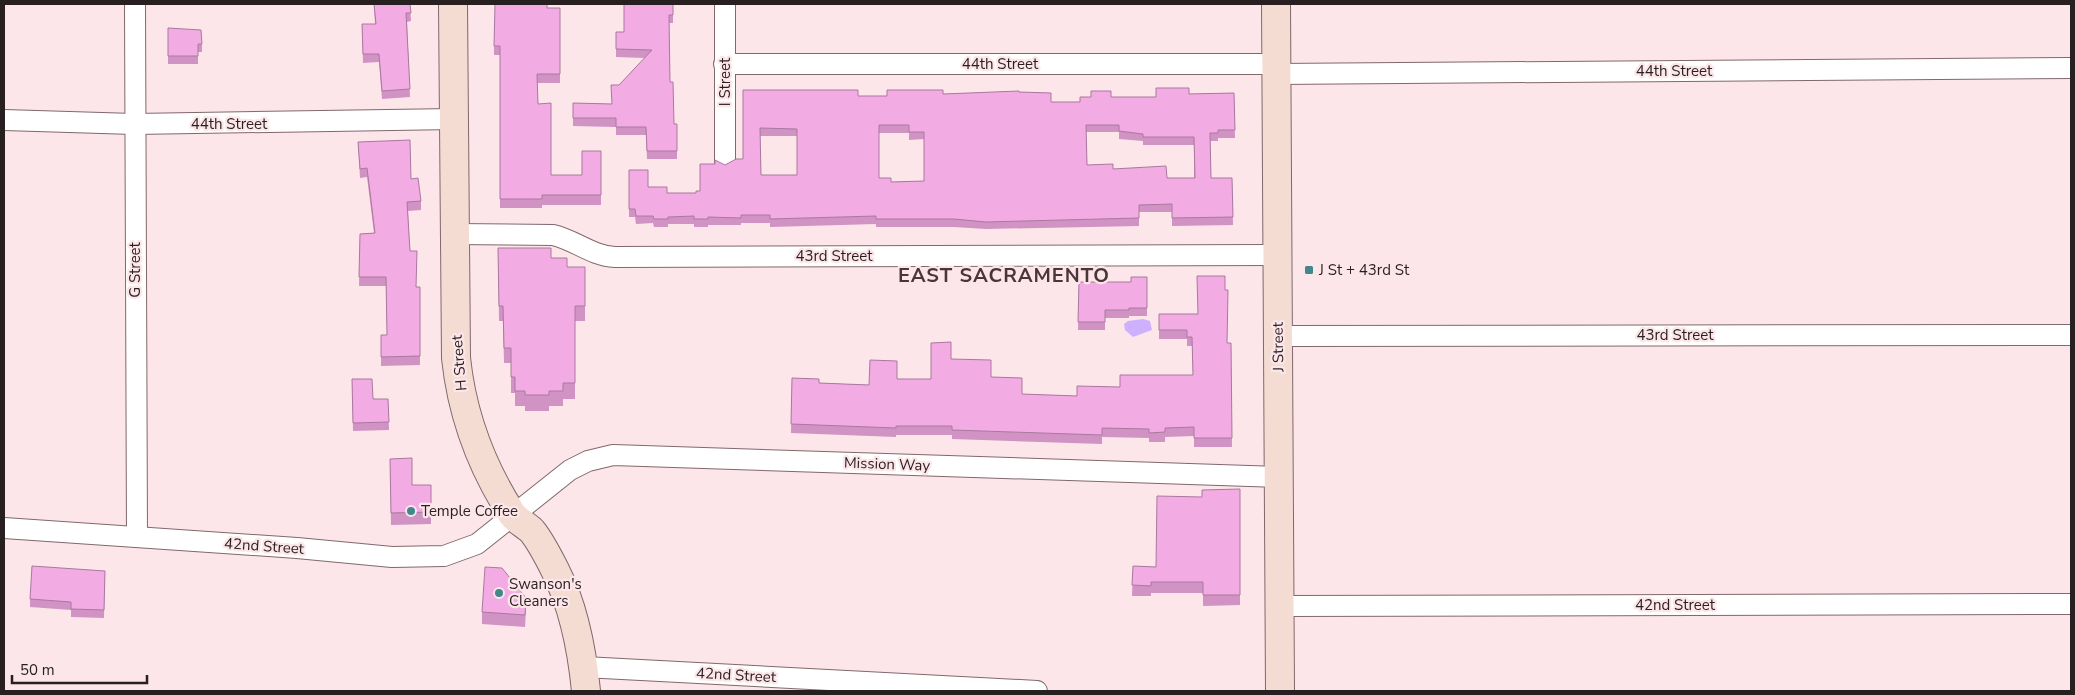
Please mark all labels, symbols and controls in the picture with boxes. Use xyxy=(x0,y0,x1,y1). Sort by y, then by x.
street label: 44th Street xyxy=(962,54,1039,74)
street label: I Street xyxy=(715,57,735,106)
street label: 44th Street xyxy=(1636,61,1713,81)
street label: 44th Street xyxy=(191,114,268,134)
street label: G Street xyxy=(125,241,145,298)
street label: 43rd Street xyxy=(796,246,873,266)
place label: J St + 43rd St xyxy=(1318,260,1410,280)
district label: EAST SACRAMENTO xyxy=(898,262,1110,289)
marker: J St + 43rd St xyxy=(1303,264,1315,276)
street label: J Street xyxy=(1268,321,1288,373)
street label: 43rd Street xyxy=(1637,325,1714,345)
street label: H Street xyxy=(447,333,471,392)
street label: Mission Way xyxy=(844,453,931,476)
place label: Temple Coffee xyxy=(421,501,518,521)
marker: Temple Coffee xyxy=(405,505,417,517)
street label: 42nd Street xyxy=(223,533,305,559)
place label: Swanson's Cleaners xyxy=(509,574,582,611)
marker: Swanson's Cleaners xyxy=(493,587,505,599)
street label: 42nd Street xyxy=(1635,595,1716,615)
scale bar xyxy=(12,652,148,684)
text: 50 m xyxy=(20,660,55,680)
street label: 42nd Street xyxy=(696,663,777,687)

